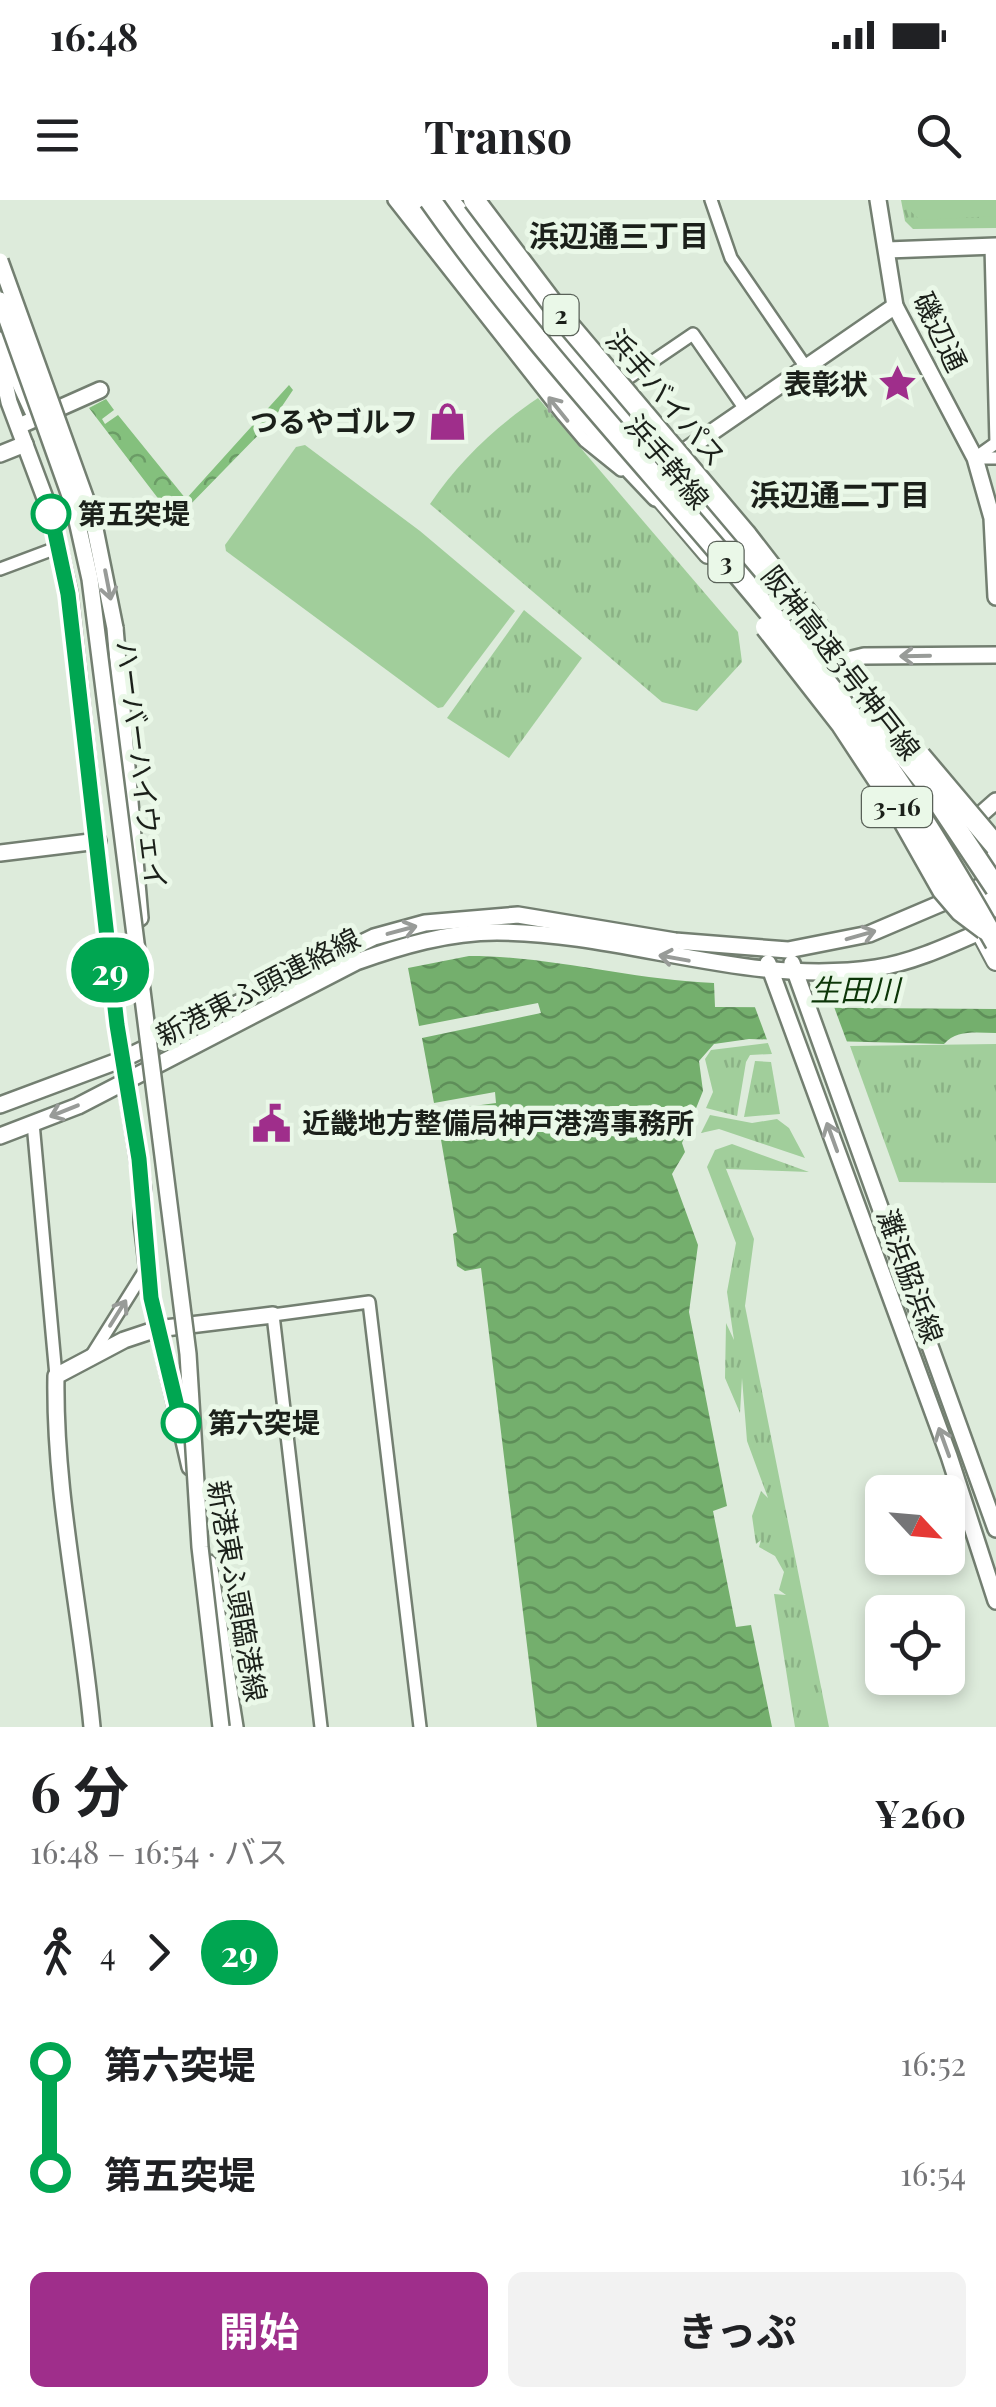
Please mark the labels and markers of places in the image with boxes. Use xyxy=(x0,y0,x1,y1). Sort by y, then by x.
place icon: 表彰状 xyxy=(877,363,919,405)
place label: 表彰状 xyxy=(784,364,868,401)
shop icon: つるやゴルフ xyxy=(427,401,469,443)
place label: つるやゴルフ xyxy=(250,402,418,439)
place label: 第五突堤 xyxy=(78,494,190,531)
marker: 第五突堤 xyxy=(32,495,70,533)
public building icon: 近畿地方整備局神戸港湾事務所 xyxy=(251,1102,293,1144)
place label: 近畿地方整備局神戸港湾事務所 xyxy=(302,1103,694,1140)
place label: 第六突堤 xyxy=(208,1403,320,1440)
marker: 第六突堤 xyxy=(162,1404,200,1442)

